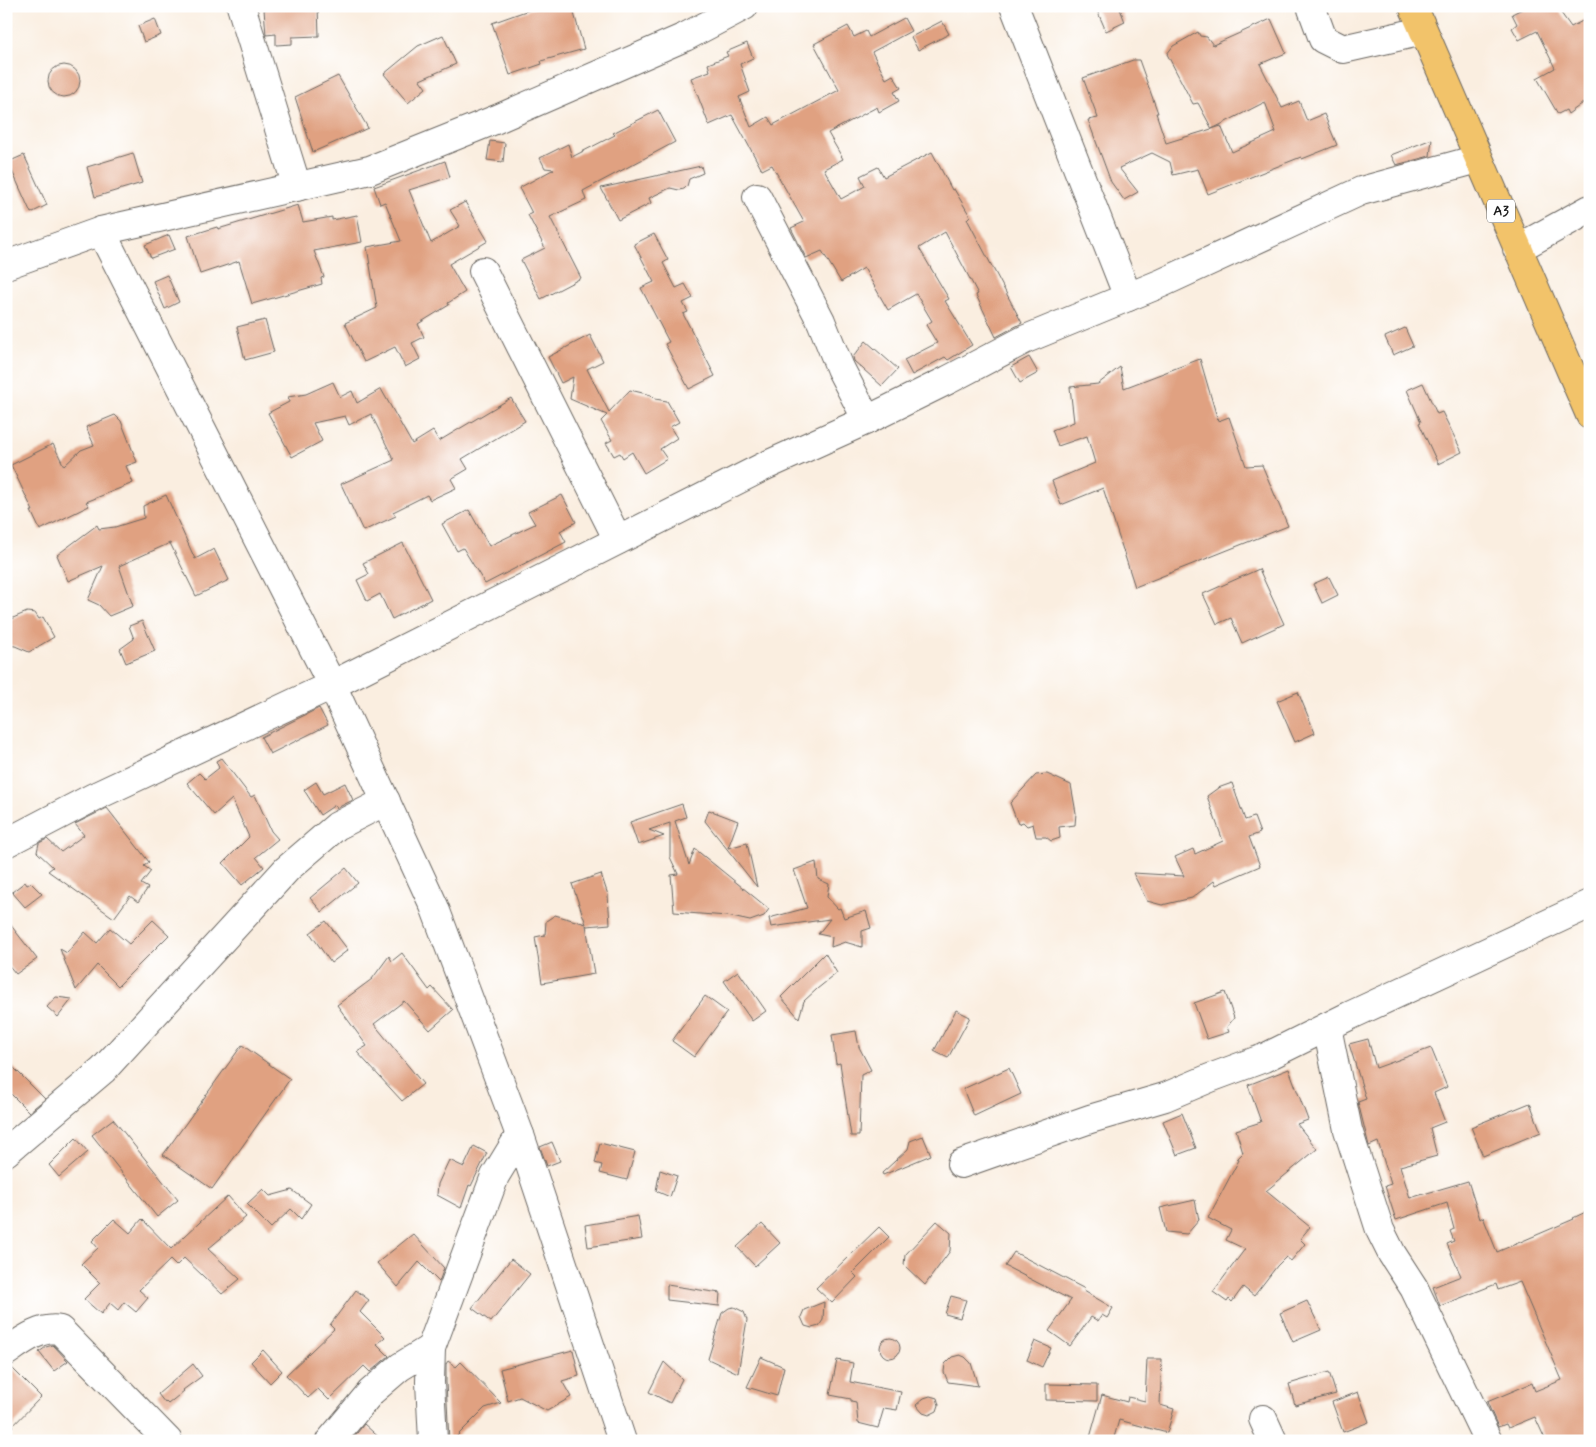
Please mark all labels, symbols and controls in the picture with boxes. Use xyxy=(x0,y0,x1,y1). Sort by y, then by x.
road number: A3 xyxy=(1487,200,1515,222)

